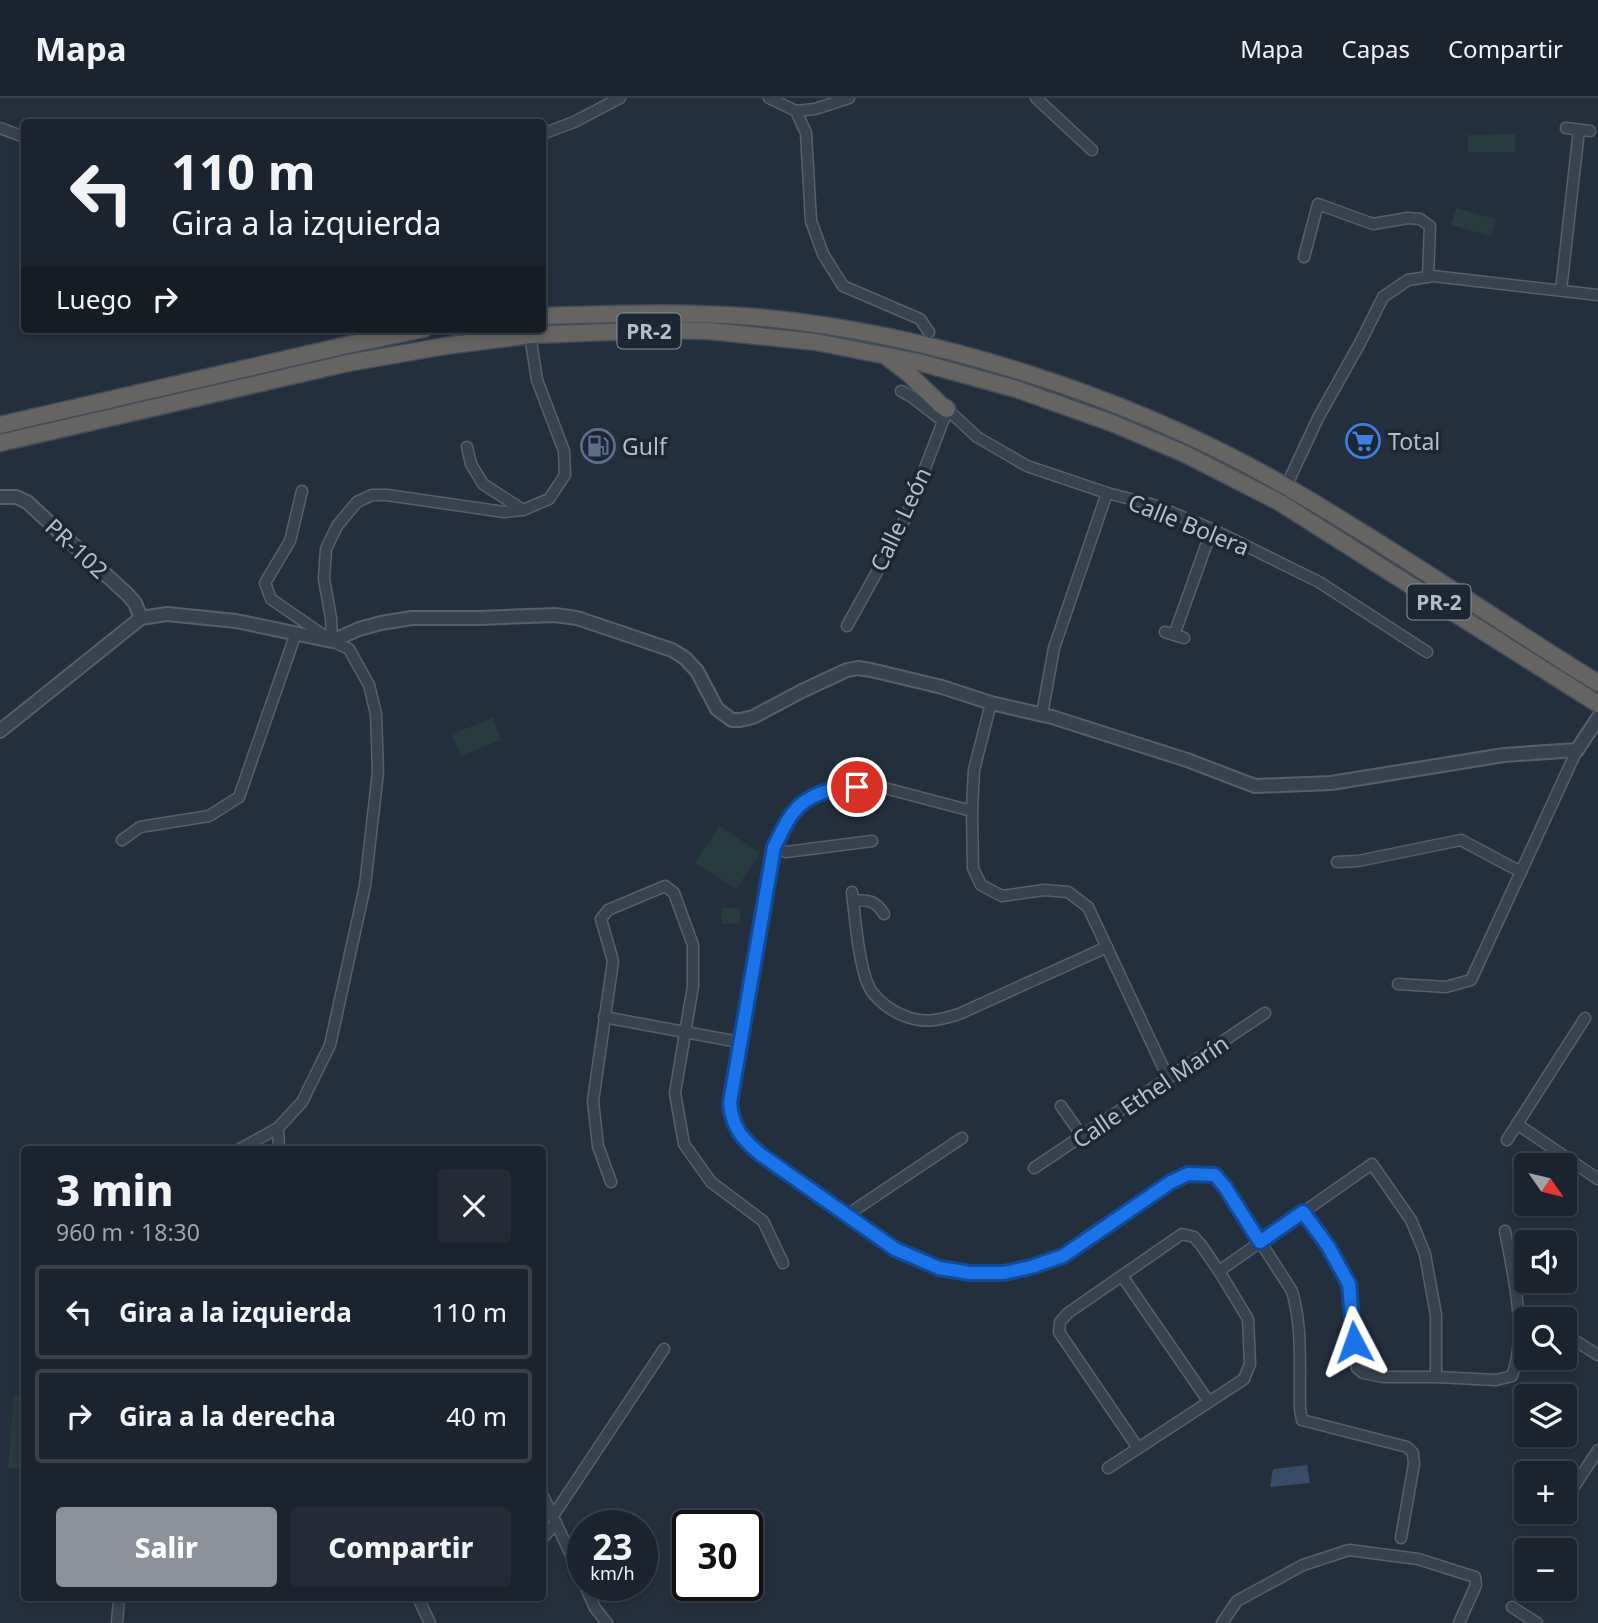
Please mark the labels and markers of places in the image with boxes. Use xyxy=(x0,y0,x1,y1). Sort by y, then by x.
supermarket icon: Total xyxy=(1344,422,1382,460)
place label: Total xyxy=(1388,425,1440,457)
fuel station icon: Gulf xyxy=(579,427,617,465)
place label: Gulf xyxy=(622,430,668,462)
pin xyxy=(827,757,887,817)

